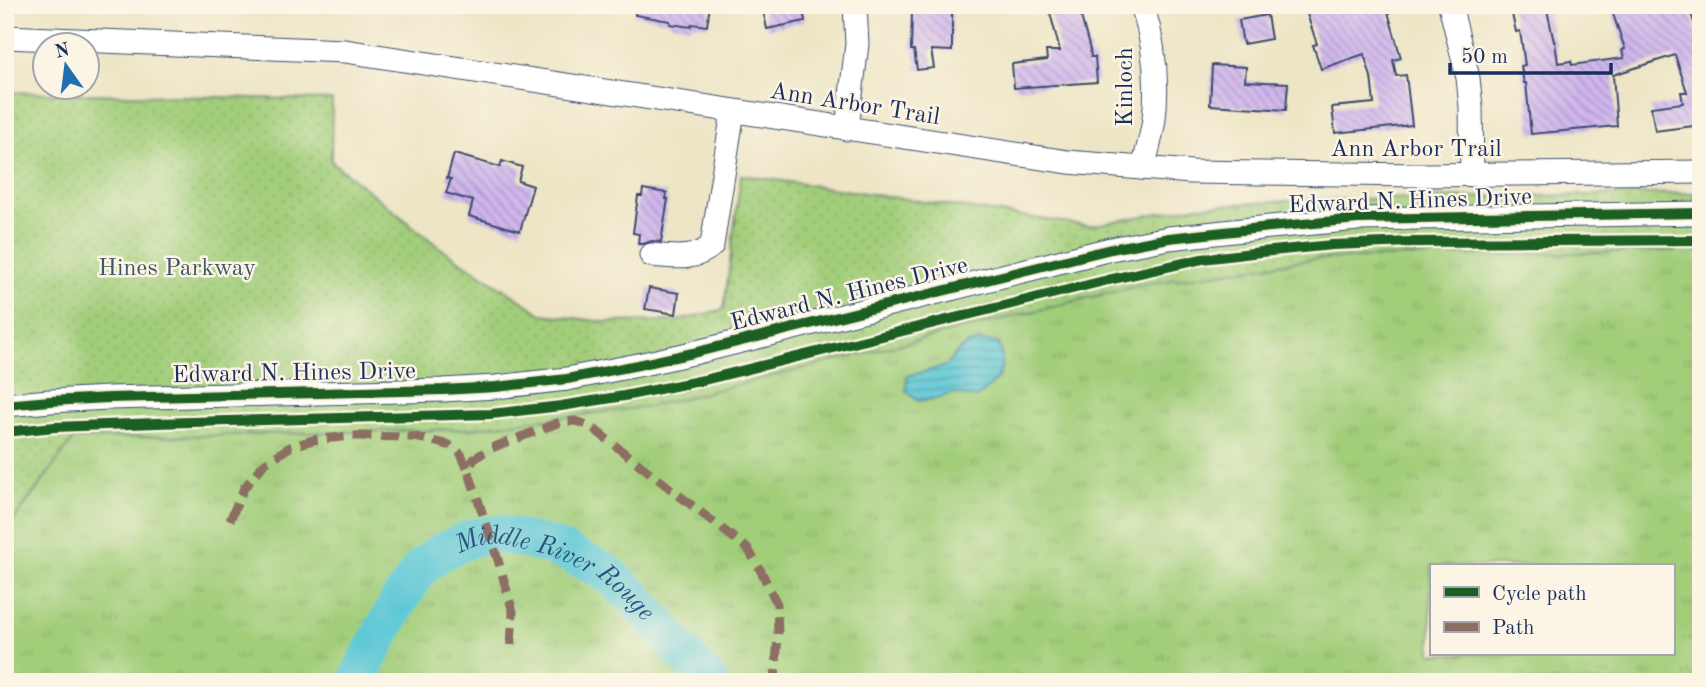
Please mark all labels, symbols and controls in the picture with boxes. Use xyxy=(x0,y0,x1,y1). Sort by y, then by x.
north arrow xyxy=(32,32,102,102)
scale bar xyxy=(1450,32,1612,76)
text: N xyxy=(53,41,72,63)
street label: Kinloch xyxy=(1114,47,1138,127)
text: 50 m xyxy=(1461,47,1508,68)
street label: Ann Arbor Trail xyxy=(768,80,941,130)
street label: Ann Arbor Trail xyxy=(1330,138,1502,162)
street label: Edward N. Hines Drive xyxy=(1288,186,1532,218)
street label: Edward N. Hines Drive xyxy=(728,254,971,336)
park label: Hines Parkway xyxy=(98,257,256,281)
street label: Edward N. Hines Drive xyxy=(172,360,416,388)
water label: Middle River Rouge xyxy=(450,523,659,626)
legend xyxy=(1430,564,1674,656)
text: Cycle path xyxy=(1492,584,1587,605)
text: Path xyxy=(1492,618,1535,639)

